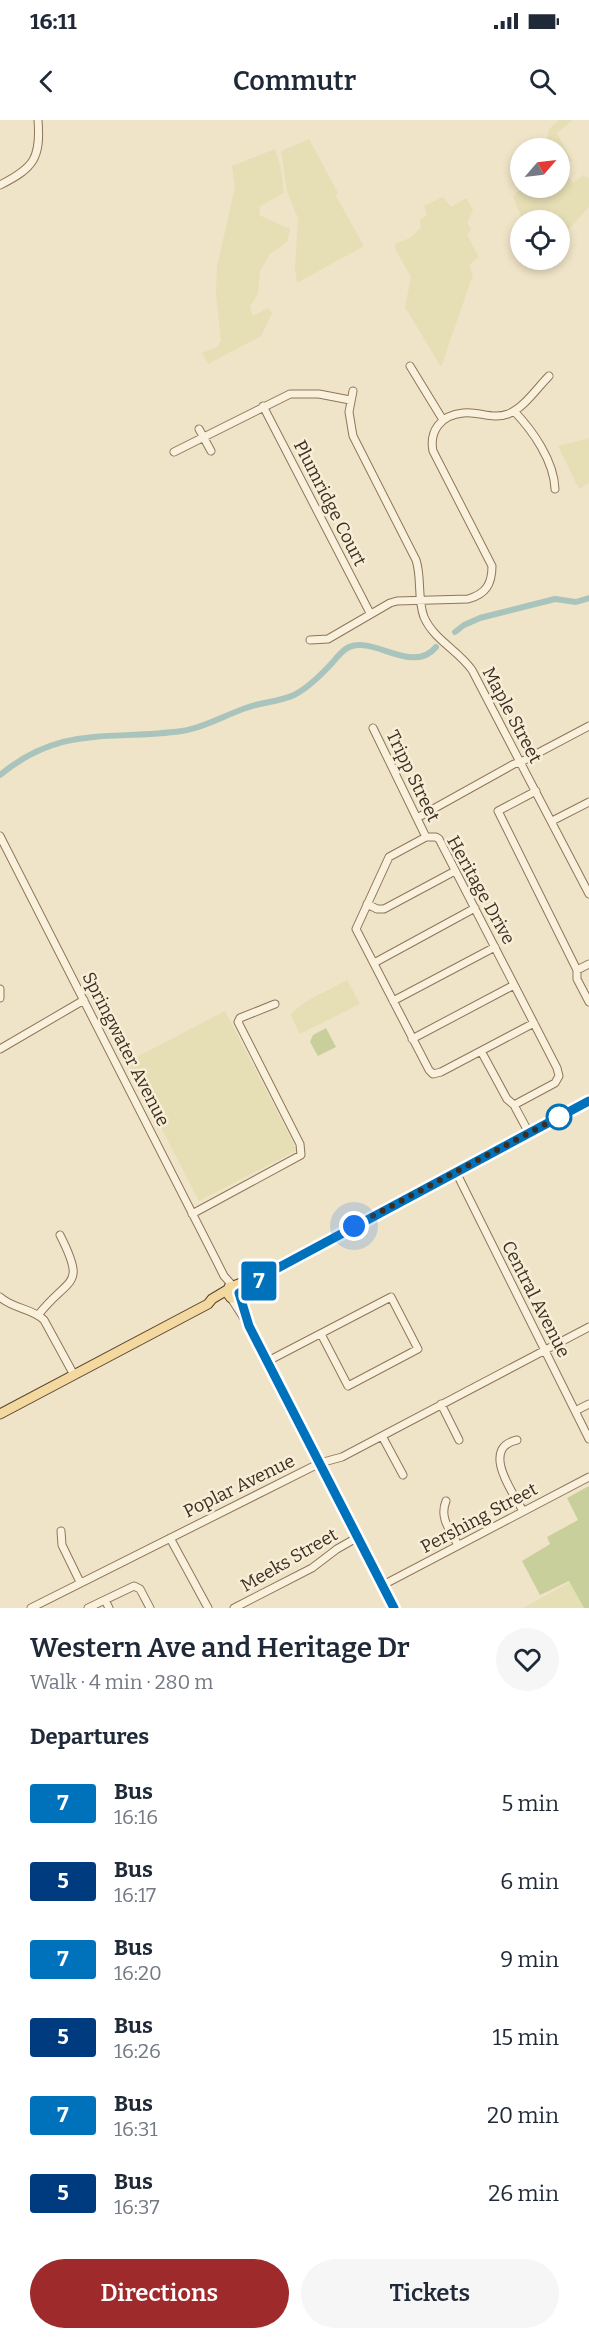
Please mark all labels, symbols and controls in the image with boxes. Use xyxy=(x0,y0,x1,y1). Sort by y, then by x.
text: 16:11 xyxy=(30,8,77,35)
icon: back xyxy=(30,65,63,98)
text: Commutr xyxy=(233,65,356,97)
icon: search xyxy=(526,65,559,98)
north arrow xyxy=(510,138,570,198)
map controls xyxy=(510,138,570,270)
button: locate xyxy=(510,210,570,270)
street label: Plumridge Court xyxy=(289,436,371,570)
street label: Maple Street xyxy=(477,663,547,767)
street label: Tripp Street xyxy=(381,727,445,826)
street label: Heritage Drive xyxy=(442,832,520,948)
street label: Springwater Avenue xyxy=(78,968,174,1130)
unlabelled marker xyxy=(546,1104,572,1130)
your location xyxy=(339,1211,369,1241)
street label: Central Avenue xyxy=(497,1237,575,1361)
line badge: 7 xyxy=(240,1262,278,1300)
text: 7 xyxy=(253,1268,265,1294)
street label: Poplar Avenue xyxy=(180,1450,298,1522)
street label: Pershing Street xyxy=(417,1478,542,1558)
street label: Meeks Street xyxy=(237,1523,342,1597)
button: heart xyxy=(496,1628,559,1691)
text: Western Ave and Heritage Dr xyxy=(30,1631,410,1664)
text: Walk · 4 min · 280 m xyxy=(30,1670,213,1694)
text: Departures xyxy=(30,1723,149,1750)
text: Bus xyxy=(114,1778,153,1805)
text: 7 xyxy=(57,1790,69,1816)
text: 5 min xyxy=(501,1790,559,1817)
text: 16:16 xyxy=(114,1805,158,1829)
text: Bus xyxy=(114,1856,153,1883)
text: 5 xyxy=(57,1868,69,1894)
text: 6 min xyxy=(500,1868,559,1895)
text: 16:17 xyxy=(114,1883,156,1907)
text: Bus xyxy=(114,1934,153,1961)
text: 7 xyxy=(57,1946,69,1972)
text: 9 min xyxy=(500,1946,559,1973)
text: 16:20 xyxy=(114,1961,162,1985)
text: Bus xyxy=(114,2012,153,2039)
text: 5 xyxy=(57,2024,69,2050)
text: 15 min xyxy=(492,2024,559,2051)
text: 16:26 xyxy=(114,2039,161,2063)
text: Bus xyxy=(114,2090,153,2117)
text: 7 xyxy=(57,2102,69,2128)
text: 20 min xyxy=(487,2102,559,2129)
text: 16:31 xyxy=(114,2117,158,2141)
text: Bus xyxy=(114,2168,153,2195)
text: 5 xyxy=(57,2180,69,2206)
text: 26 min xyxy=(488,2180,559,2207)
text: 16:37 xyxy=(114,2195,160,2219)
button: Directions xyxy=(30,2259,289,2328)
button: Tickets xyxy=(301,2259,559,2328)

